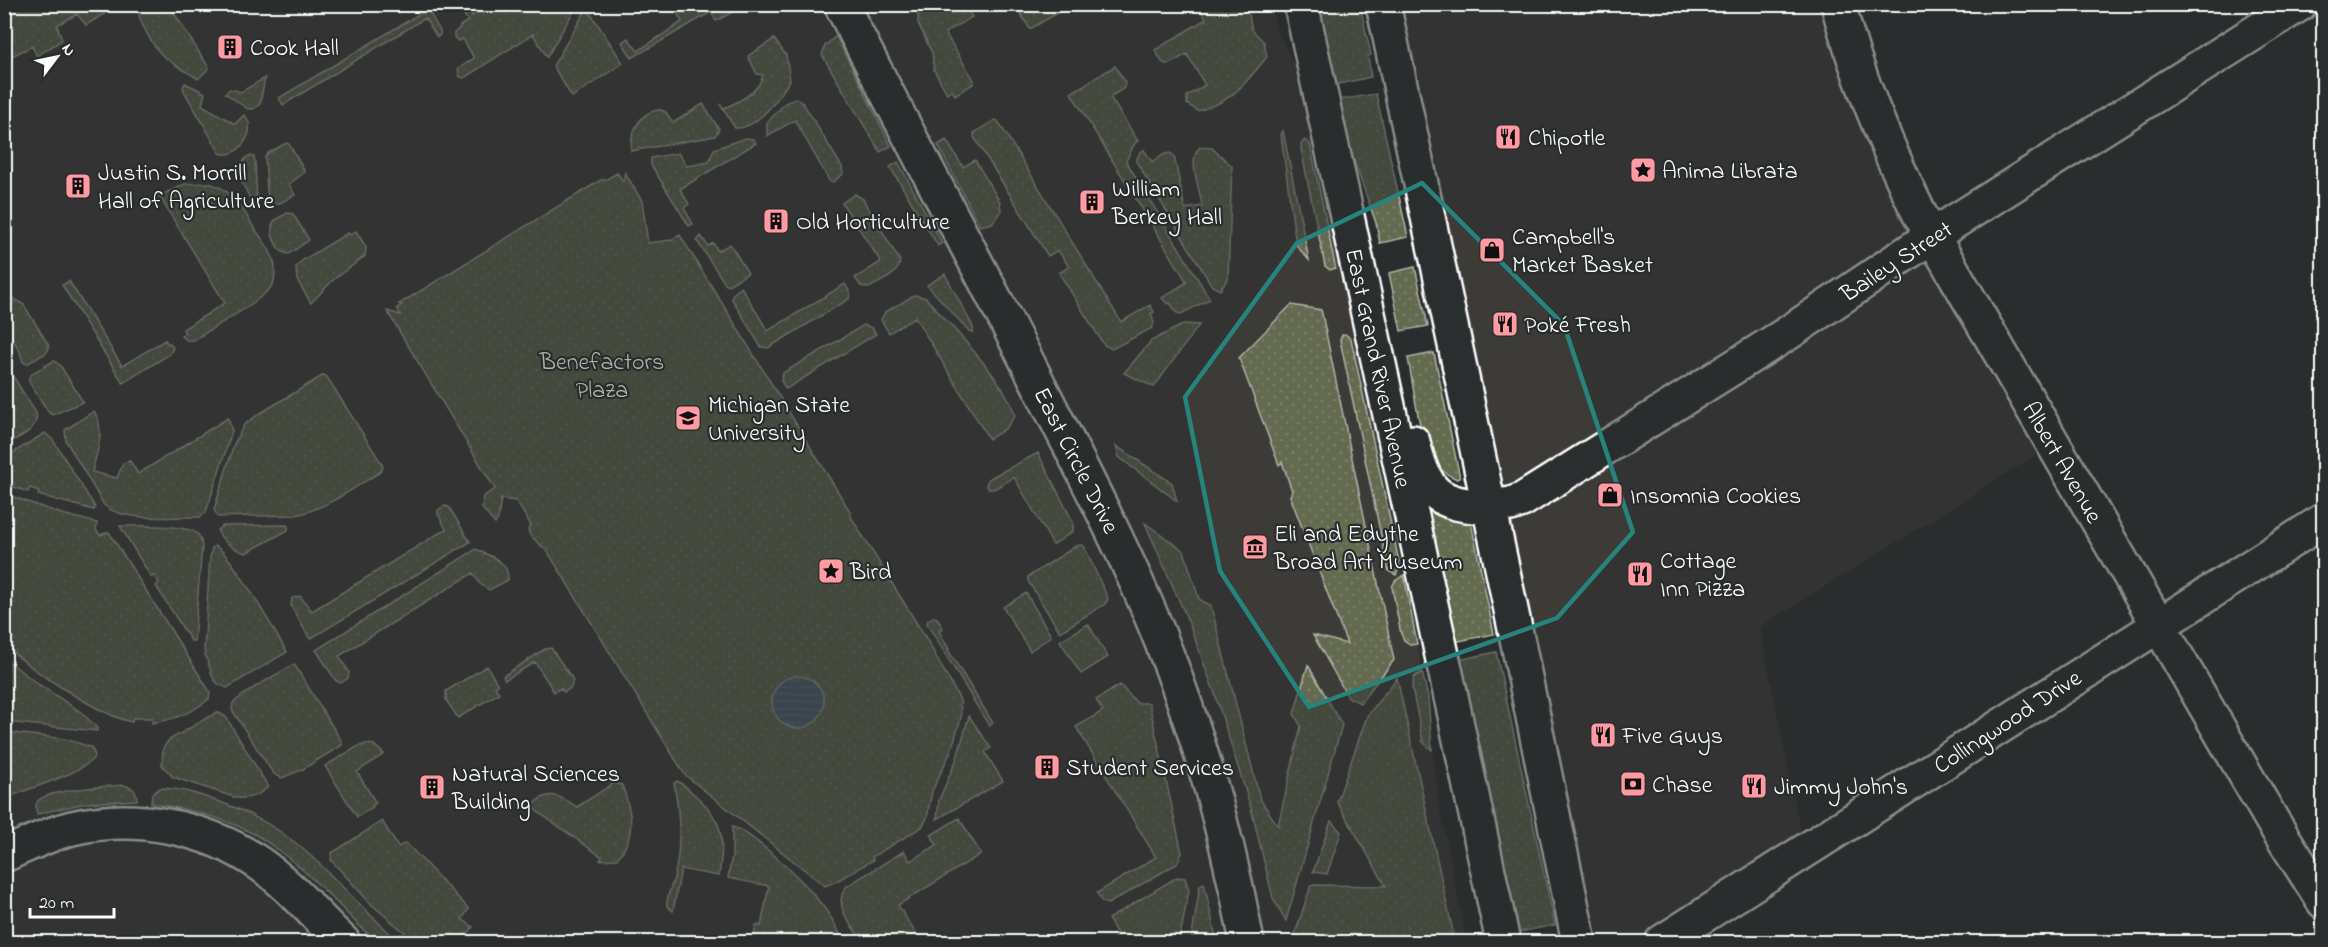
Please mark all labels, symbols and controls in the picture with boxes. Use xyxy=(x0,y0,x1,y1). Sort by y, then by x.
north arrow xyxy=(27,27,87,87)
building icon: Cook Hall xyxy=(215,32,245,62)
place label: Cook Hall xyxy=(250,32,339,67)
text: N xyxy=(55,39,81,61)
restaurant icon: Chipotle xyxy=(1493,122,1523,152)
place label: Chipotle xyxy=(1528,122,1606,157)
place icon: Anima Librata xyxy=(1628,155,1658,185)
place label: Anima Librata xyxy=(1662,155,1798,190)
place label: Justin S. Morrill Hall of Agriculture xyxy=(98,157,274,220)
building icon: Justin S. Morrill Hall of Agriculture xyxy=(63,171,93,201)
place label: William Berkey Hall xyxy=(1111,173,1222,237)
building icon: William Berkey Hall xyxy=(1077,187,1107,217)
building icon: Old Horticulture xyxy=(761,206,791,236)
place label: Old Horticulture xyxy=(796,206,950,241)
street label: Bailey Street xyxy=(1833,214,1961,314)
place label: Campbell's Market Basket xyxy=(1512,221,1653,284)
shop icon: Campbell's Market Basket xyxy=(1477,235,1507,265)
street label: East Grand River Avenue xyxy=(1334,246,1419,492)
restaurant icon: Poké Fresh xyxy=(1490,309,1520,339)
place label: Poké Fresh xyxy=(1524,309,1631,344)
park label: Benefactors Plaza xyxy=(539,346,664,409)
street label: East Circle Drive xyxy=(1023,382,1127,541)
place label: Michigan State University xyxy=(708,389,850,453)
street label: Albert Avenue xyxy=(2012,396,2110,531)
school or university icon: Michigan State University xyxy=(673,403,703,433)
shop icon: Insomnia Cookies xyxy=(1595,480,1625,510)
place label: Insomnia Cookies xyxy=(1630,480,1801,515)
place label: Eli and Edythe Broad Art Museum xyxy=(1273,518,1462,581)
museum icon: Eli and Edythe Broad Art Museum xyxy=(1240,532,1270,562)
place label: Cottage Inn Pizza xyxy=(1660,545,1745,608)
place icon: Bird xyxy=(816,556,846,586)
place label: Bird xyxy=(849,556,892,591)
restaurant icon: Cottage Inn Pizza xyxy=(1625,559,1655,589)
street label: Collingwood Drive xyxy=(1928,662,2089,784)
restaurant icon: Five Guys xyxy=(1588,720,1618,750)
place label: Five Guys xyxy=(1621,720,1723,756)
building icon: Student Services xyxy=(1032,752,1062,782)
place label: Student Services xyxy=(1066,752,1234,787)
place label: Natural Sciences Building xyxy=(451,758,620,821)
bank icon: Chase xyxy=(1618,769,1648,799)
place label: Chase xyxy=(1652,769,1713,804)
restaurant icon: Jimmy John's xyxy=(1739,771,1769,801)
place label: Jimmy John's xyxy=(1774,771,1908,807)
building icon: Natural Sciences Building xyxy=(417,772,447,802)
scale bar xyxy=(30,881,114,919)
text: 20 m xyxy=(39,891,74,917)

